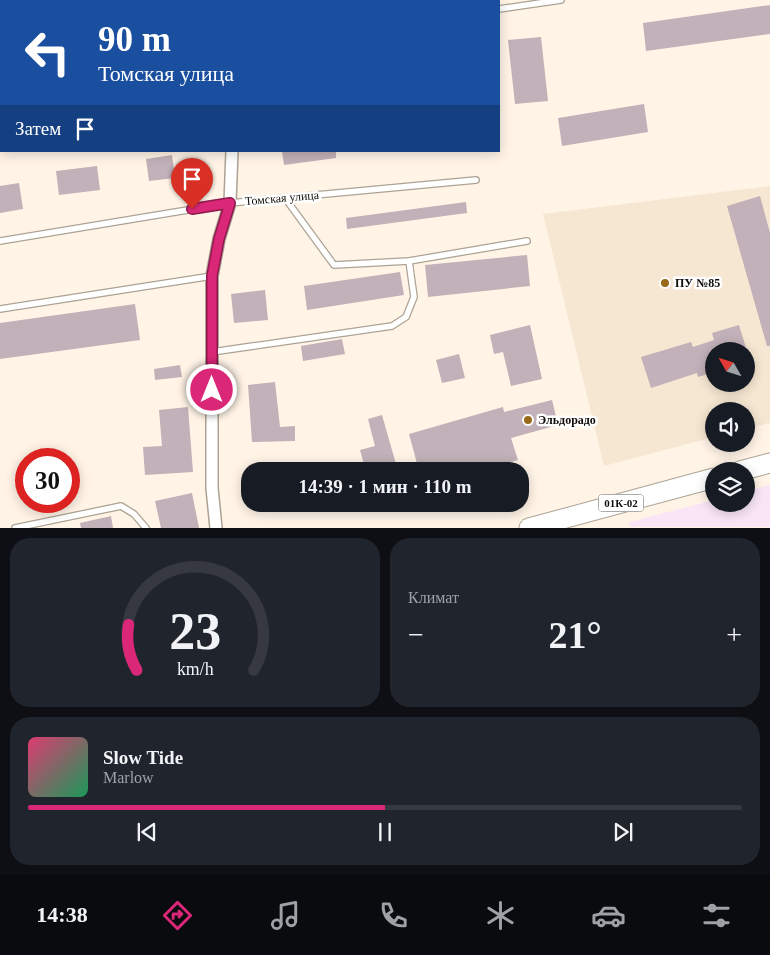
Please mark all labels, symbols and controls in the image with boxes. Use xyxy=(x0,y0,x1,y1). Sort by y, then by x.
icon: left xyxy=(15,20,80,85)
text: 90 m xyxy=(98,20,171,59)
text: Томская улица xyxy=(98,61,234,86)
icon: arrive xyxy=(71,115,99,143)
text: Затем xyxy=(15,118,61,139)
pin xyxy=(171,158,213,209)
icon: arrive xyxy=(178,165,206,193)
street label: Томская улица xyxy=(244,188,320,208)
place label: ПУ №85 xyxy=(675,276,720,290)
marker: ПУ №85 xyxy=(659,277,671,289)
north arrow xyxy=(705,342,755,392)
map controls xyxy=(705,342,755,512)
position arrow xyxy=(185,363,237,415)
button: sound xyxy=(705,402,755,452)
place label: Эльдорадо xyxy=(538,413,596,427)
marker: Эльдорадо xyxy=(522,414,534,426)
speed limit sign: 30 xyxy=(15,448,80,513)
button: layers xyxy=(705,462,755,512)
text: 14:39 · 1 мин · 110 m xyxy=(298,476,472,497)
road number: 01К-02 xyxy=(598,494,644,512)
text: Климат xyxy=(408,589,459,606)
text: 23 xyxy=(169,603,221,660)
text: 21° xyxy=(548,614,602,656)
text: − xyxy=(408,619,424,650)
text: + xyxy=(726,619,742,650)
text: km/h xyxy=(177,659,213,679)
text: Slow Tide xyxy=(103,747,183,768)
text: Marlow xyxy=(103,769,154,786)
icon: previous xyxy=(133,818,161,846)
icon: pause xyxy=(371,818,399,846)
icon: next xyxy=(609,818,637,846)
icon: directions xyxy=(160,898,195,933)
icon: music xyxy=(268,898,303,933)
icon: phone xyxy=(376,898,411,933)
icon: climate xyxy=(483,898,518,933)
icon: car xyxy=(591,898,626,933)
icon: filters xyxy=(699,898,734,933)
text: 14:38 xyxy=(36,902,88,927)

